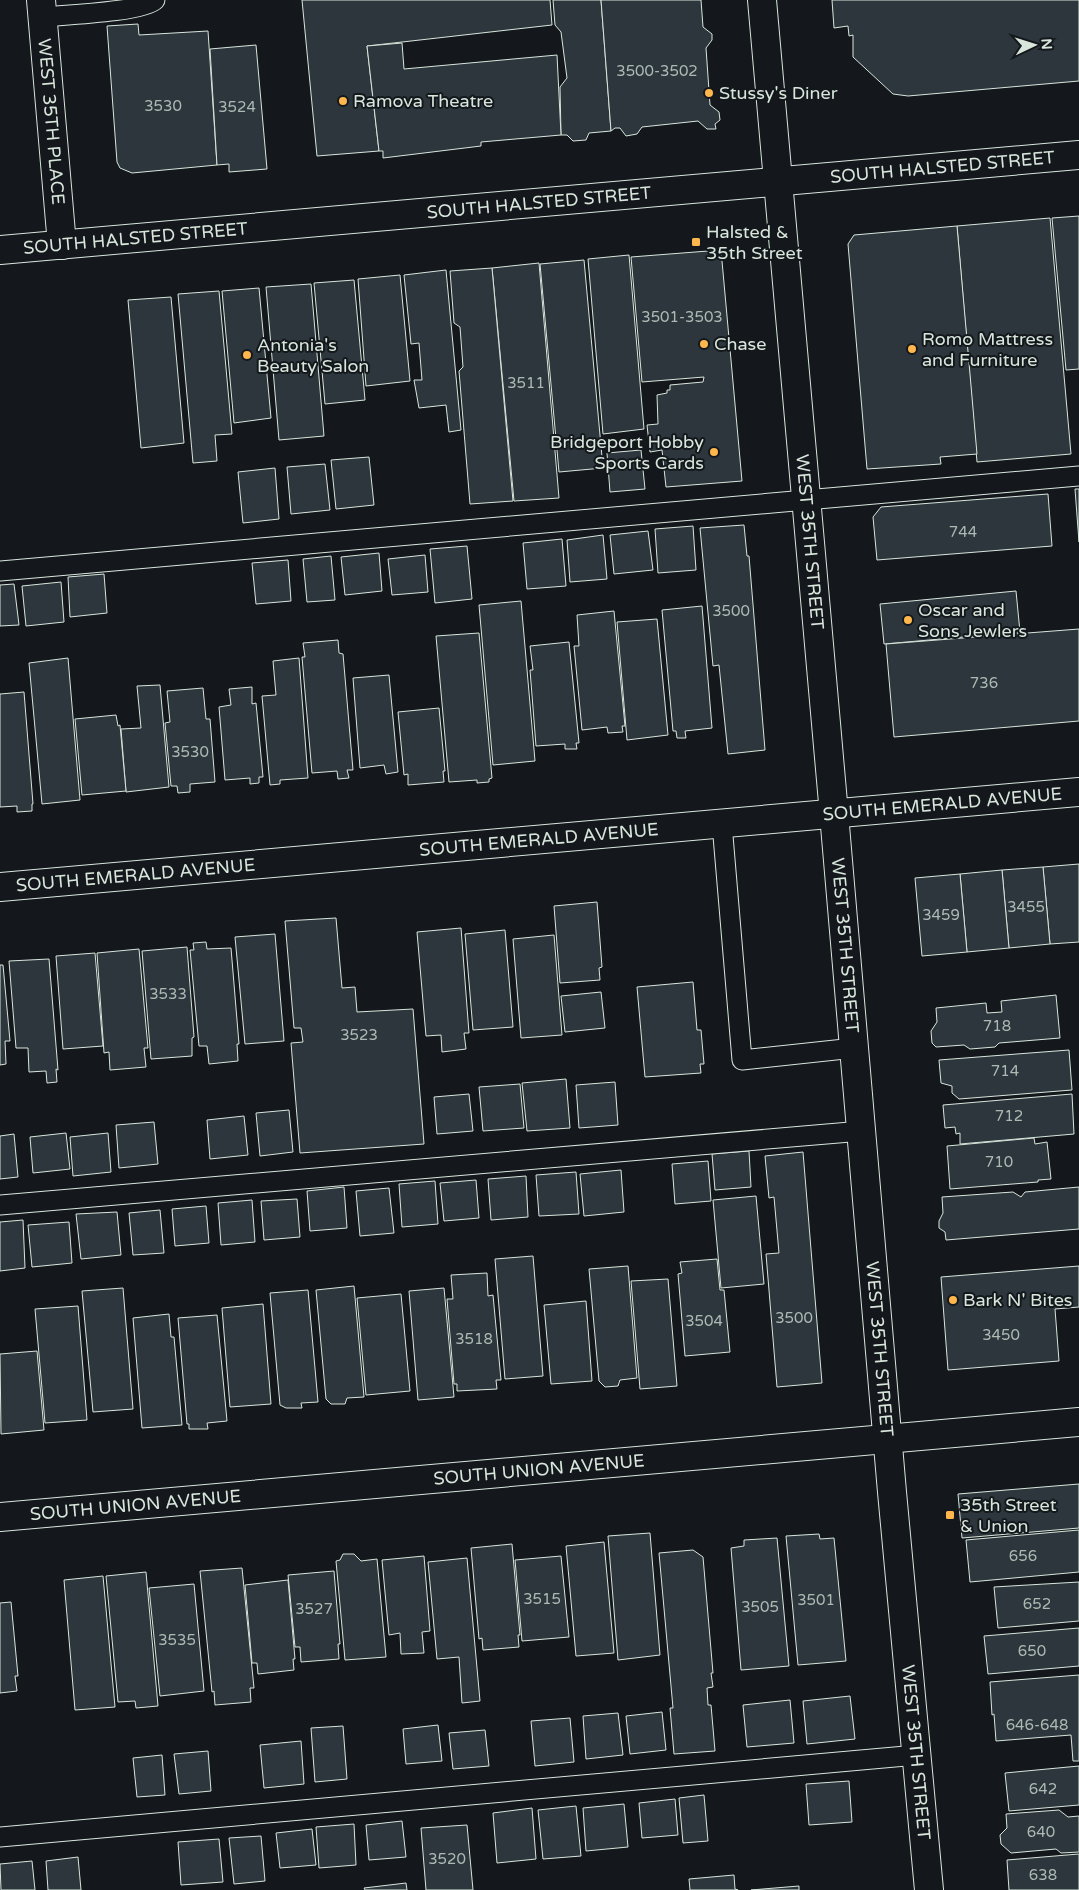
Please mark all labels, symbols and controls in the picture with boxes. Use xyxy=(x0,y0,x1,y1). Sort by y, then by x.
north arrow xyxy=(1009,20,1059,70)
street label: WEST 35TH PLACE xyxy=(33,37,70,206)
text: N xyxy=(1038,38,1055,50)
house number: 3500-3502 xyxy=(616,62,698,80)
place label: Stussy's Diner xyxy=(719,82,838,104)
marker: Stussy's Diner xyxy=(703,87,715,99)
place label: Ramova Theatre xyxy=(353,90,493,112)
marker: Ramova Theatre xyxy=(337,95,349,107)
house number: 3530 xyxy=(144,97,182,115)
house number: 3524 xyxy=(218,98,256,116)
street label: SOUTH HALSTED STREET xyxy=(829,146,1056,188)
street label: SOUTH HALSTED STREET xyxy=(426,182,652,223)
street label: SOUTH HALSTED STREET xyxy=(22,217,249,259)
place label: Halsted & 35th Street xyxy=(706,221,803,264)
marker: Halsted & 35th Street xyxy=(690,236,702,248)
house number: 3501-3503 xyxy=(641,308,723,326)
place label: Romo Mattress and Furniture xyxy=(922,328,1053,371)
place label: Chase xyxy=(714,333,766,355)
place label: Antonia's Beauty Salon xyxy=(257,334,369,377)
marker: Chase xyxy=(698,338,710,350)
marker: Romo Mattress and Furniture xyxy=(906,343,918,355)
marker: Antonia's Beauty Salon xyxy=(241,349,253,361)
house number: 3511 xyxy=(507,374,545,392)
place label: Bridgeport Hobby Sports Cards xyxy=(550,431,704,474)
marker: Bridgeport Hobby Sports Cards xyxy=(708,446,720,458)
street label: WEST 35TH STREET xyxy=(791,453,829,630)
house number: 744 xyxy=(949,523,977,541)
place label: Oscar and Sons Jewlers xyxy=(918,599,1027,642)
house number: 3500 xyxy=(712,602,750,620)
marker: Oscar and Sons Jewlers xyxy=(902,614,914,626)
house number: 736 xyxy=(970,674,998,692)
house number: 3530 xyxy=(171,743,209,761)
street label: SOUTH EMERALD AVENUE xyxy=(822,783,1063,826)
street label: SOUTH EMERALD AVENUE xyxy=(418,818,659,861)
street label: SOUTH EMERALD AVENUE xyxy=(15,854,256,897)
street label: WEST 35TH STREET xyxy=(827,857,864,1034)
house number: 3455 xyxy=(1007,898,1045,916)
house number: 3459 xyxy=(922,906,960,924)
house number: 3533 xyxy=(149,985,187,1003)
house number: 718 xyxy=(983,1017,1011,1035)
house number: 3523 xyxy=(340,1026,378,1044)
house number: 714 xyxy=(991,1062,1019,1080)
house number: 712 xyxy=(995,1107,1023,1125)
house number: 710 xyxy=(985,1153,1013,1171)
street label: WEST 35TH STREET xyxy=(861,1260,898,1437)
place label: Bark N' Bites xyxy=(963,1289,1073,1311)
marker: Bark N' Bites xyxy=(947,1294,959,1306)
house number: 3500 xyxy=(775,1309,813,1327)
house number: 3504 xyxy=(685,1312,723,1330)
house number: 3450 xyxy=(982,1326,1020,1344)
house number: 3518 xyxy=(455,1330,493,1348)
street label: SOUTH UNION AVENUE xyxy=(432,1449,645,1490)
street label: SOUTH UNION AVENUE xyxy=(29,1485,242,1525)
place label: 35th Street & Union xyxy=(960,1494,1057,1537)
marker: 35th Street & Union xyxy=(944,1509,956,1521)
house number: 656 xyxy=(1009,1547,1037,1565)
house number: 3515 xyxy=(523,1590,561,1608)
house number: 3501 xyxy=(797,1591,835,1609)
house number: 652 xyxy=(1023,1595,1051,1613)
house number: 3505 xyxy=(741,1598,779,1616)
house number: 3527 xyxy=(295,1600,333,1618)
house number: 3535 xyxy=(158,1631,196,1649)
house number: 650 xyxy=(1018,1642,1046,1660)
street label: WEST 35TH STREET xyxy=(897,1664,935,1841)
house number: 646-648 xyxy=(1006,1716,1068,1734)
house number: 642 xyxy=(1029,1780,1057,1798)
house number: 640 xyxy=(1027,1823,1055,1841)
house number: 3520 xyxy=(428,1850,466,1868)
house number: 638 xyxy=(1029,1866,1057,1884)

